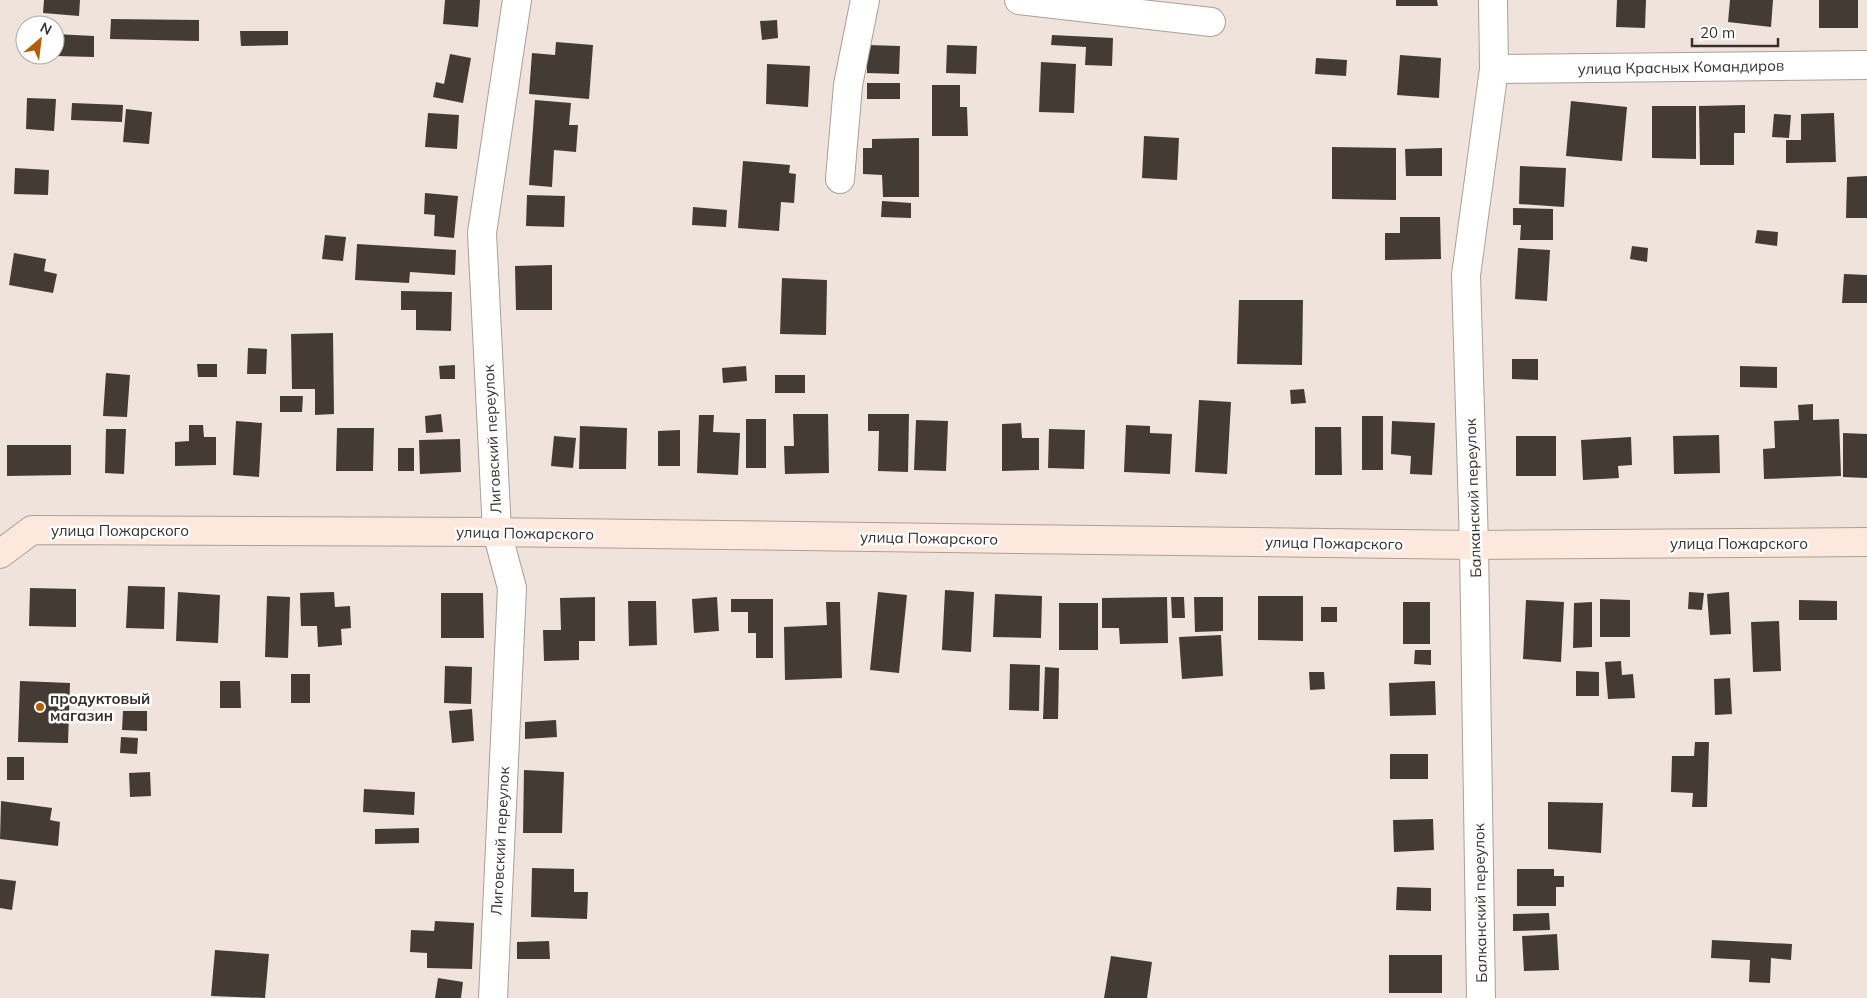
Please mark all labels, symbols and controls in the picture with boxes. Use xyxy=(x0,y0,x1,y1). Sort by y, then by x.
north arrow xyxy=(15,15,65,65)
scale bar xyxy=(1692,15,1778,47)
text: N xyxy=(37,18,55,39)
text: 20 m xyxy=(1700,23,1735,42)
street label: улица Красных Командиров xyxy=(1578,56,1784,78)
street label: Лиговский переулок xyxy=(479,363,505,514)
street label: Балканский переулок xyxy=(1461,417,1485,578)
street label: улица Пожарского xyxy=(51,521,189,540)
street label: улица Пожарского xyxy=(456,522,594,544)
street label: улица Пожарского xyxy=(860,527,998,549)
street label: улица Пожарского xyxy=(1265,532,1403,554)
street label: улица Пожарского xyxy=(1670,534,1808,553)
place label: продуктовый магазин xyxy=(50,689,150,725)
marker: продуктовый магазин xyxy=(34,701,46,713)
street label: Лиговский переулок xyxy=(487,765,513,916)
street label: Балканский переулок xyxy=(1469,822,1491,983)

